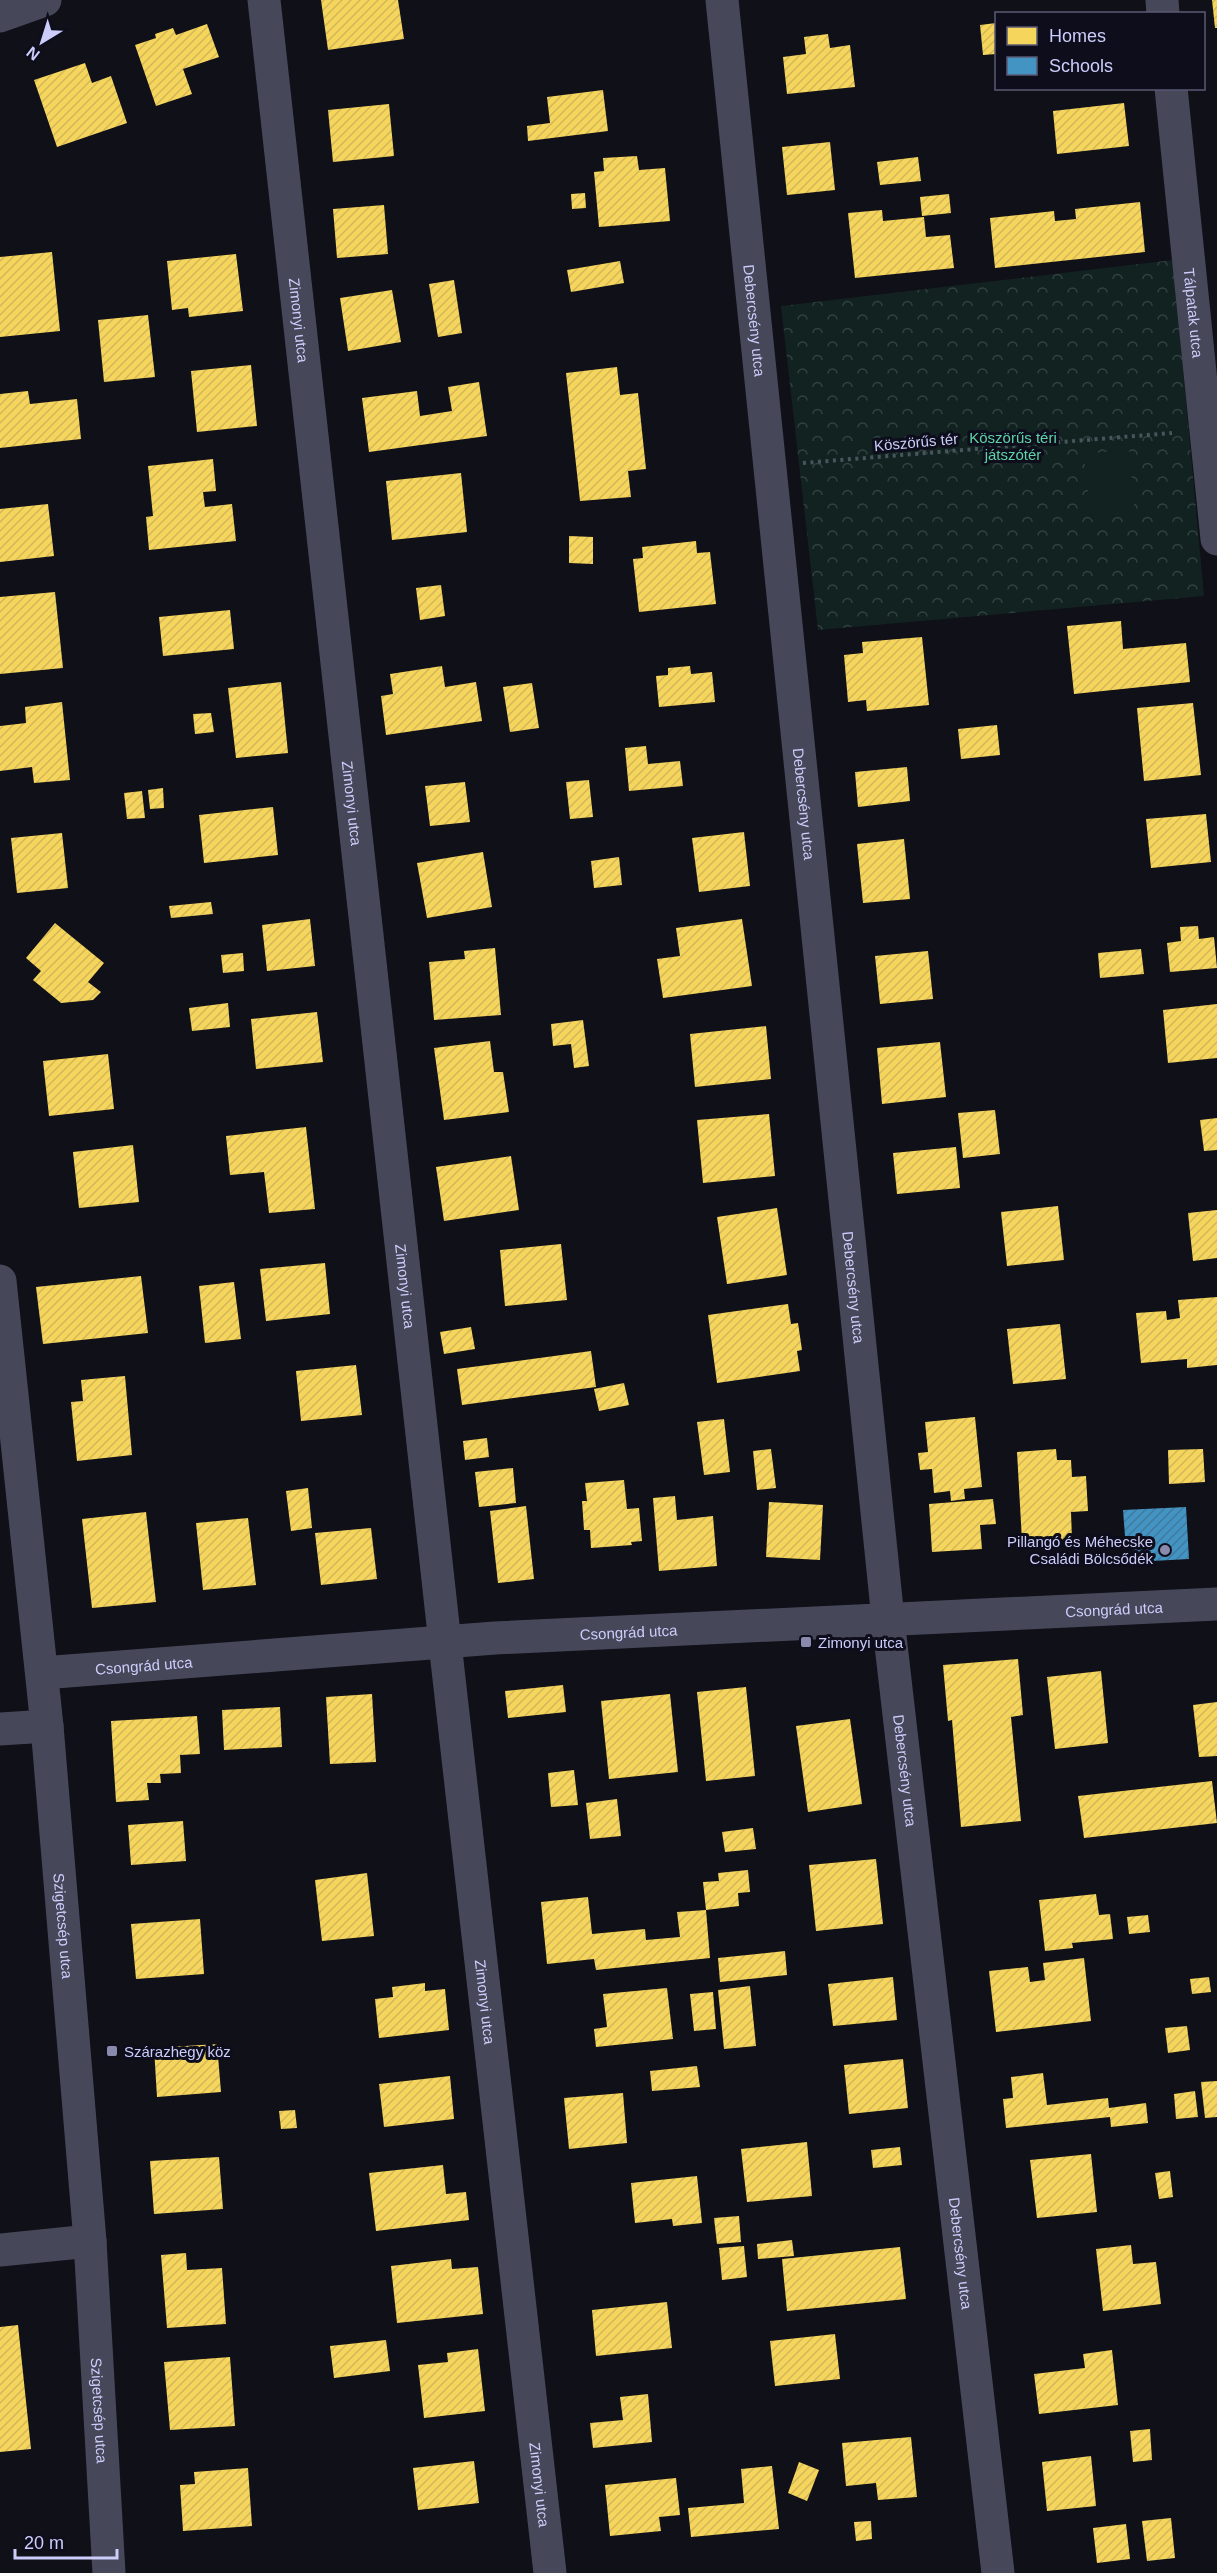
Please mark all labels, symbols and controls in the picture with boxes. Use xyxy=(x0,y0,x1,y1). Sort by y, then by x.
north arrow xyxy=(12,12,72,72)
legend xyxy=(995,12,1205,90)
text: Homes xyxy=(1049,26,1106,46)
text: N xyxy=(23,43,43,64)
text: Schools xyxy=(1049,56,1113,76)
street label: Debercsény utca xyxy=(741,263,769,378)
street label: Tálpatak utca xyxy=(1181,267,1207,359)
street label: Zimonyi utca xyxy=(286,277,312,364)
park label: Köszörűs téri játszótér xyxy=(969,429,1057,463)
street label: Köszörűs tér xyxy=(873,430,959,454)
street label: Debercsény utca xyxy=(790,747,819,861)
street label: Zimonyi utca xyxy=(339,760,366,847)
street label: Debercsény utca xyxy=(840,1230,868,1345)
street label: Zimonyi utca xyxy=(393,1243,419,1330)
place label: Pillangó és Méhecske Családi Bölcsődék xyxy=(1007,1533,1153,1567)
marker: Pillangó és Méhecske Családi Bölcsődék xyxy=(1158,1543,1172,1557)
street label: Csongrád utca xyxy=(1065,1598,1164,1620)
street label: Csongrád utca xyxy=(579,1621,678,1642)
place label: Zimonyi utca xyxy=(818,1634,904,1651)
marker: Zimonyi utca xyxy=(799,1635,813,1649)
street label: Csongrád utca xyxy=(94,1653,194,1677)
street label: Debercsény utca xyxy=(891,1714,920,1828)
street label: Szigetcsép utca xyxy=(51,1872,77,1980)
street label: Zimonyi utca xyxy=(472,1959,499,2046)
place label: Szárazhegy köz xyxy=(124,2043,231,2060)
marker: Szárazhegy köz xyxy=(105,2044,119,2058)
street label: Debercsény utca xyxy=(946,2196,976,2311)
street label: Szigetcsép utca xyxy=(88,2357,111,2464)
street label: Zimonyi utca xyxy=(527,2441,553,2529)
scale bar xyxy=(15,2522,117,2560)
text: 20 m xyxy=(24,2533,64,2553)

